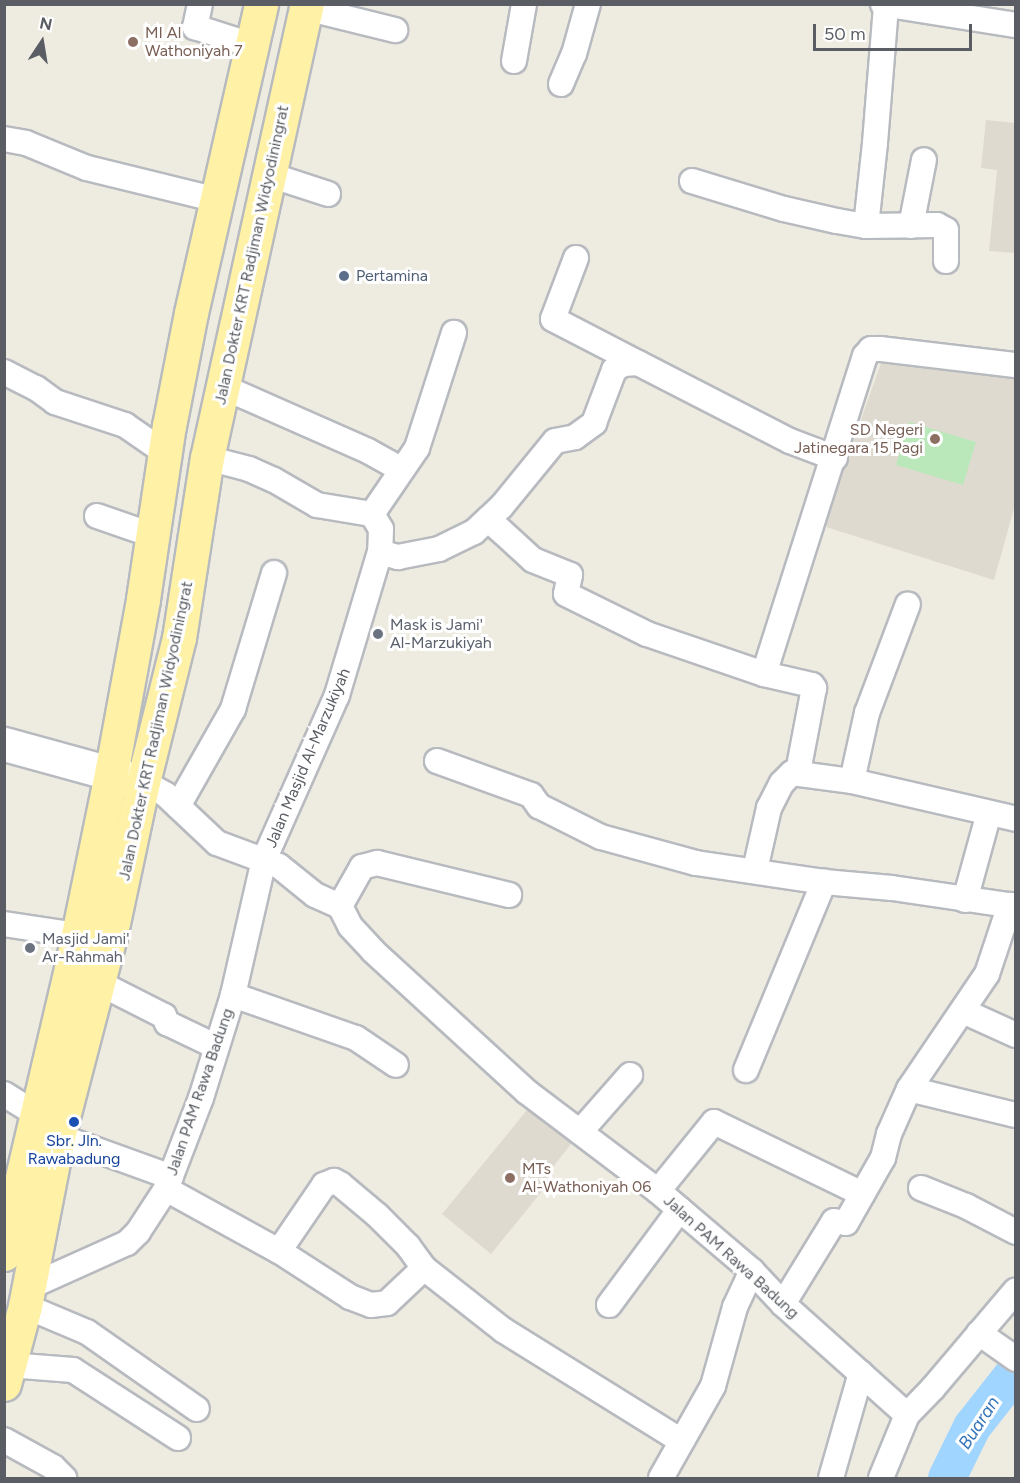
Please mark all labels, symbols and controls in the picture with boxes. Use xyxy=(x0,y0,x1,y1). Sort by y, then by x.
north arrow xyxy=(12,12,72,72)
scale bar xyxy=(816,12,975,50)
text: N xyxy=(38,13,54,34)
place label: MI Al Wathoniyah 7 xyxy=(145,23,243,61)
text: 50 m xyxy=(824,23,866,45)
marker: MI Al Wathoniyah 7 xyxy=(126,35,140,49)
street label: Jalan Dokter KRT Radjiman Widyodiningrat xyxy=(211,104,293,406)
place label: Pertamina xyxy=(356,266,428,286)
marker: Pertamina xyxy=(337,269,351,283)
place label: SD Negeri Jatinegara 15 Pagi xyxy=(794,420,923,458)
marker: SD Negeri Jatinegara 15 Pagi xyxy=(928,432,942,446)
street label: Jalan Dokter KRT Radjiman Widyodiningrat xyxy=(115,580,197,882)
place label: Mask is Jami' Al-Marzukiyah xyxy=(390,615,492,653)
marker: Mask is Jami' Al-Marzukiyah xyxy=(371,627,385,641)
street label: Jalan Masjid Al-Marzukiyah xyxy=(261,665,355,851)
place label: Masjid Jami' Ar-Rahmah xyxy=(42,929,129,967)
marker: Masjid Jami' Ar-Rahmah xyxy=(23,941,37,955)
street label: Jalan PAM Rawa Badung xyxy=(162,1006,238,1178)
marker: Sbr. Jln. Rawabadung xyxy=(67,1115,81,1129)
place label: Sbr. Jln. Rawabadung xyxy=(28,1131,120,1169)
place label: MTs Al-Wathoniyah 06 xyxy=(522,1159,651,1197)
marker: MTs Al-Wathoniyah 06 xyxy=(503,1171,517,1185)
street label: Jalan PAM Rawa Badung xyxy=(659,1191,803,1323)
water label: Buaran xyxy=(954,1393,1004,1453)

